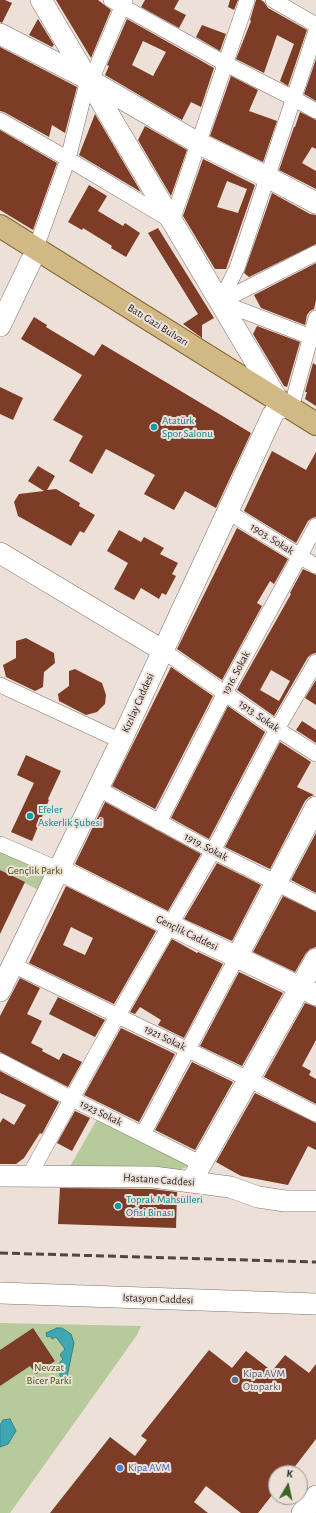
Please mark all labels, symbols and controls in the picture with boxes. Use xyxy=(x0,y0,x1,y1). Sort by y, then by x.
street label: Batı Gazi Bulvarı xyxy=(125,301,191,349)
place label: Atatürk Spor Salonu xyxy=(162,414,213,440)
marker: Atatürk Spor Salonu xyxy=(149,422,159,432)
street label: 1903. Sokak xyxy=(248,520,296,558)
street label: 1916. Sokak xyxy=(219,649,253,697)
street label: Kızılay Caddesi xyxy=(119,671,157,735)
street label: 1913. Sokak xyxy=(236,697,282,735)
place label: Efeler Askerlik Şubesi xyxy=(38,803,102,829)
marker: Efeler Askerlik Şubesi xyxy=(25,811,35,821)
street label: 1919. Sokak xyxy=(182,830,230,864)
park label: Gençlik Parkı xyxy=(7,864,63,878)
street label: Gençlik Caddesi xyxy=(154,912,220,954)
street label: 1921 Sokak xyxy=(142,1022,188,1054)
street label: 1923 Sokak xyxy=(78,1097,124,1129)
street label: Hastane Caddesi xyxy=(123,1171,195,1189)
place label: Toprak Mahsülleri Ofisi Binası xyxy=(126,1193,203,1219)
marker: Toprak Mahsülleri Ofisi Binası xyxy=(113,1201,123,1211)
street label: Istasyon Caddesi xyxy=(122,1291,194,1307)
park label: Nevzat Bicer Parki xyxy=(27,1361,71,1387)
place label: Kipa AVM Otoparkı xyxy=(243,1367,285,1393)
marker: Kipa AVM Otoparkı xyxy=(230,1375,240,1385)
place label: Kipa AVM xyxy=(128,1461,170,1475)
marker: Kipa AVM xyxy=(115,1463,125,1473)
north arrow xyxy=(268,1465,308,1505)
text: K xyxy=(286,1468,294,1480)

